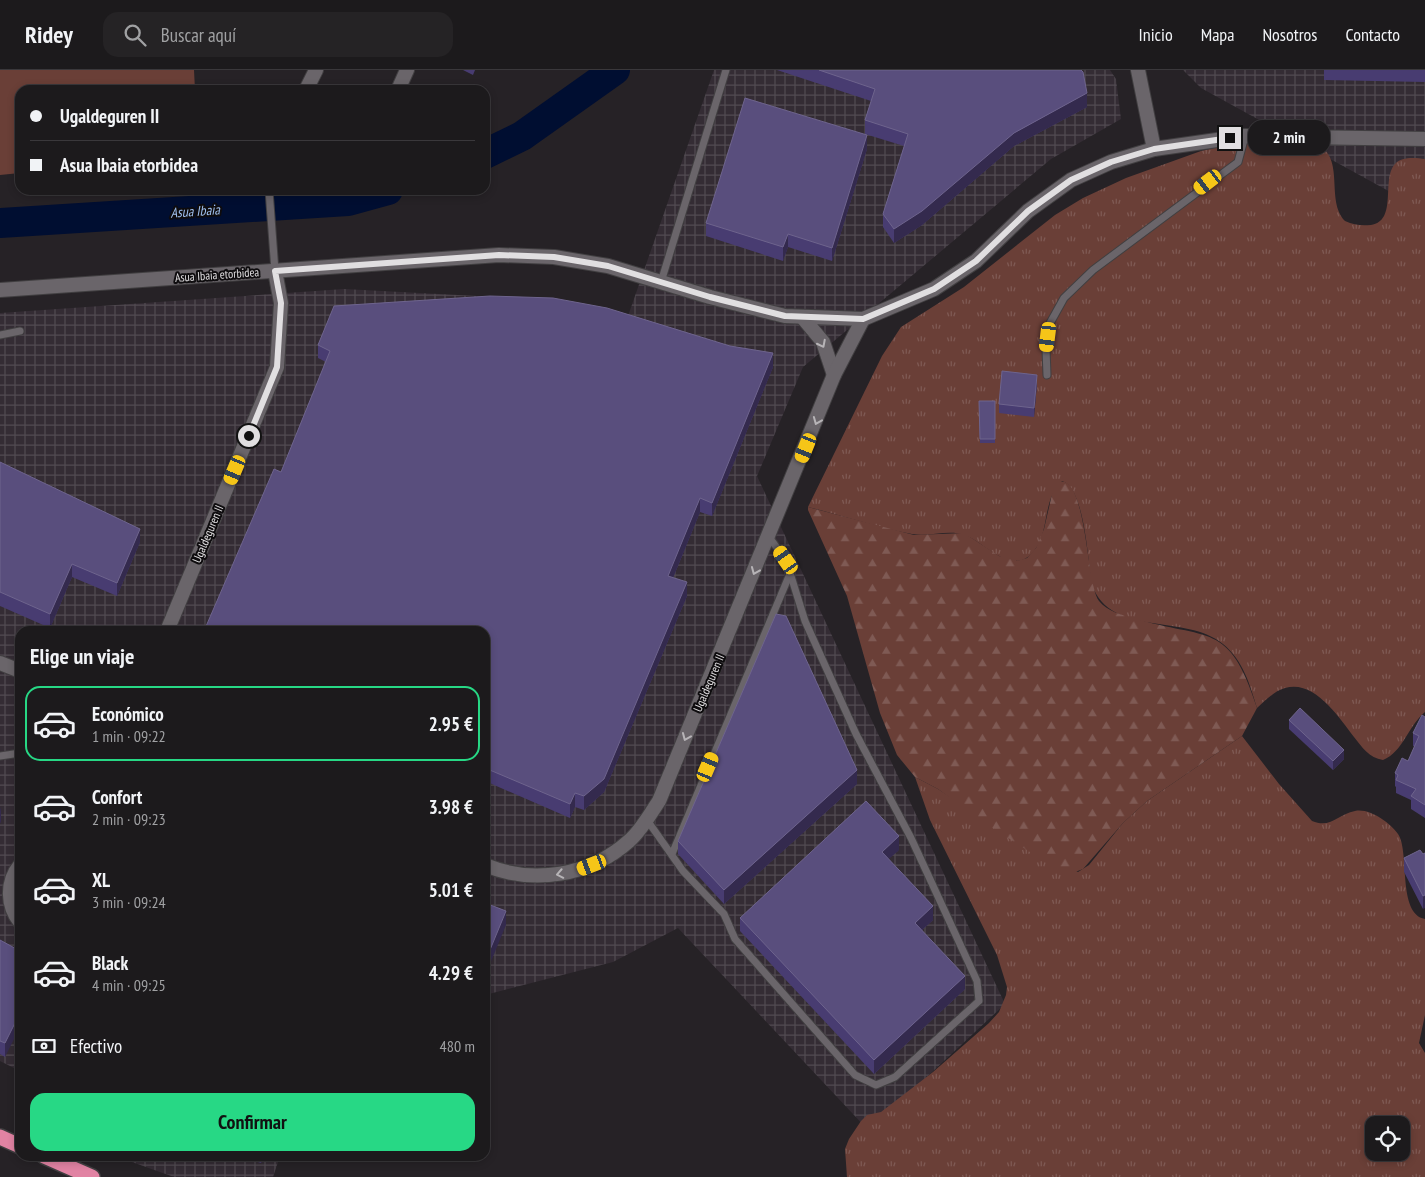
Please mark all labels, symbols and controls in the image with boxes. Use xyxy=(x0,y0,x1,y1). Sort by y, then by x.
search box xyxy=(103,12,453,57)
text: Ridey xyxy=(25,19,73,50)
icon: search xyxy=(121,21,149,49)
text: Buscar aquí xyxy=(161,23,236,47)
text: Inicio xyxy=(1139,23,1173,46)
text: Mapa xyxy=(1201,23,1234,46)
text: Nosotros xyxy=(1262,23,1317,46)
text: Contacto xyxy=(1345,23,1400,46)
text: Ugaldeguren II xyxy=(60,104,159,128)
callout: 2 min xyxy=(1248,120,1330,156)
route end xyxy=(1219,127,1241,149)
text: 2 min xyxy=(1273,127,1305,147)
text: Asua Ibaia etorbidea xyxy=(60,153,198,177)
car xyxy=(1191,167,1224,197)
water label: Asua Ibaia xyxy=(170,200,222,222)
street label: Asua Ibaia etorbidea xyxy=(174,264,260,285)
car xyxy=(1038,321,1057,353)
one-way arrow xyxy=(816,339,826,348)
one-way arrow xyxy=(813,416,823,425)
route start xyxy=(238,425,260,447)
car xyxy=(793,431,818,465)
car xyxy=(222,453,247,487)
street label: Ugaldeguren II xyxy=(189,503,226,565)
car xyxy=(771,543,800,577)
one-way arrow xyxy=(751,566,762,575)
text: Elige un viaje xyxy=(30,642,134,670)
street label: Ugaldeguren II xyxy=(690,652,727,714)
icon: car xyxy=(32,701,77,746)
text: Económico xyxy=(92,702,164,726)
text: 2.95 € xyxy=(429,712,473,736)
text: 1 min · 09:22 xyxy=(92,726,166,746)
one-way arrow xyxy=(681,732,692,741)
car xyxy=(695,750,720,784)
icon: car xyxy=(32,784,77,829)
text: Confort xyxy=(92,785,142,809)
text: 3.98 € xyxy=(429,795,473,819)
text: 2 min · 09:23 xyxy=(92,809,166,829)
car xyxy=(575,853,608,877)
icon: car xyxy=(32,867,77,912)
text: XL xyxy=(92,868,110,892)
one-way arrow xyxy=(555,868,564,878)
text: 5.01 € xyxy=(429,878,473,902)
text: 3 min · 09:24 xyxy=(92,892,166,912)
icon: car xyxy=(32,950,77,995)
text: Black xyxy=(92,951,128,975)
text: 4.29 € xyxy=(429,961,473,985)
text: 4 min · 09:25 xyxy=(92,975,166,995)
icon: cash xyxy=(30,1032,58,1060)
text: Efectivo xyxy=(70,1034,122,1058)
text: 480 m xyxy=(440,1036,475,1056)
button: Confirmar xyxy=(30,1093,475,1151)
map controls xyxy=(1365,1116,1410,1161)
button: locate xyxy=(1365,1116,1410,1161)

